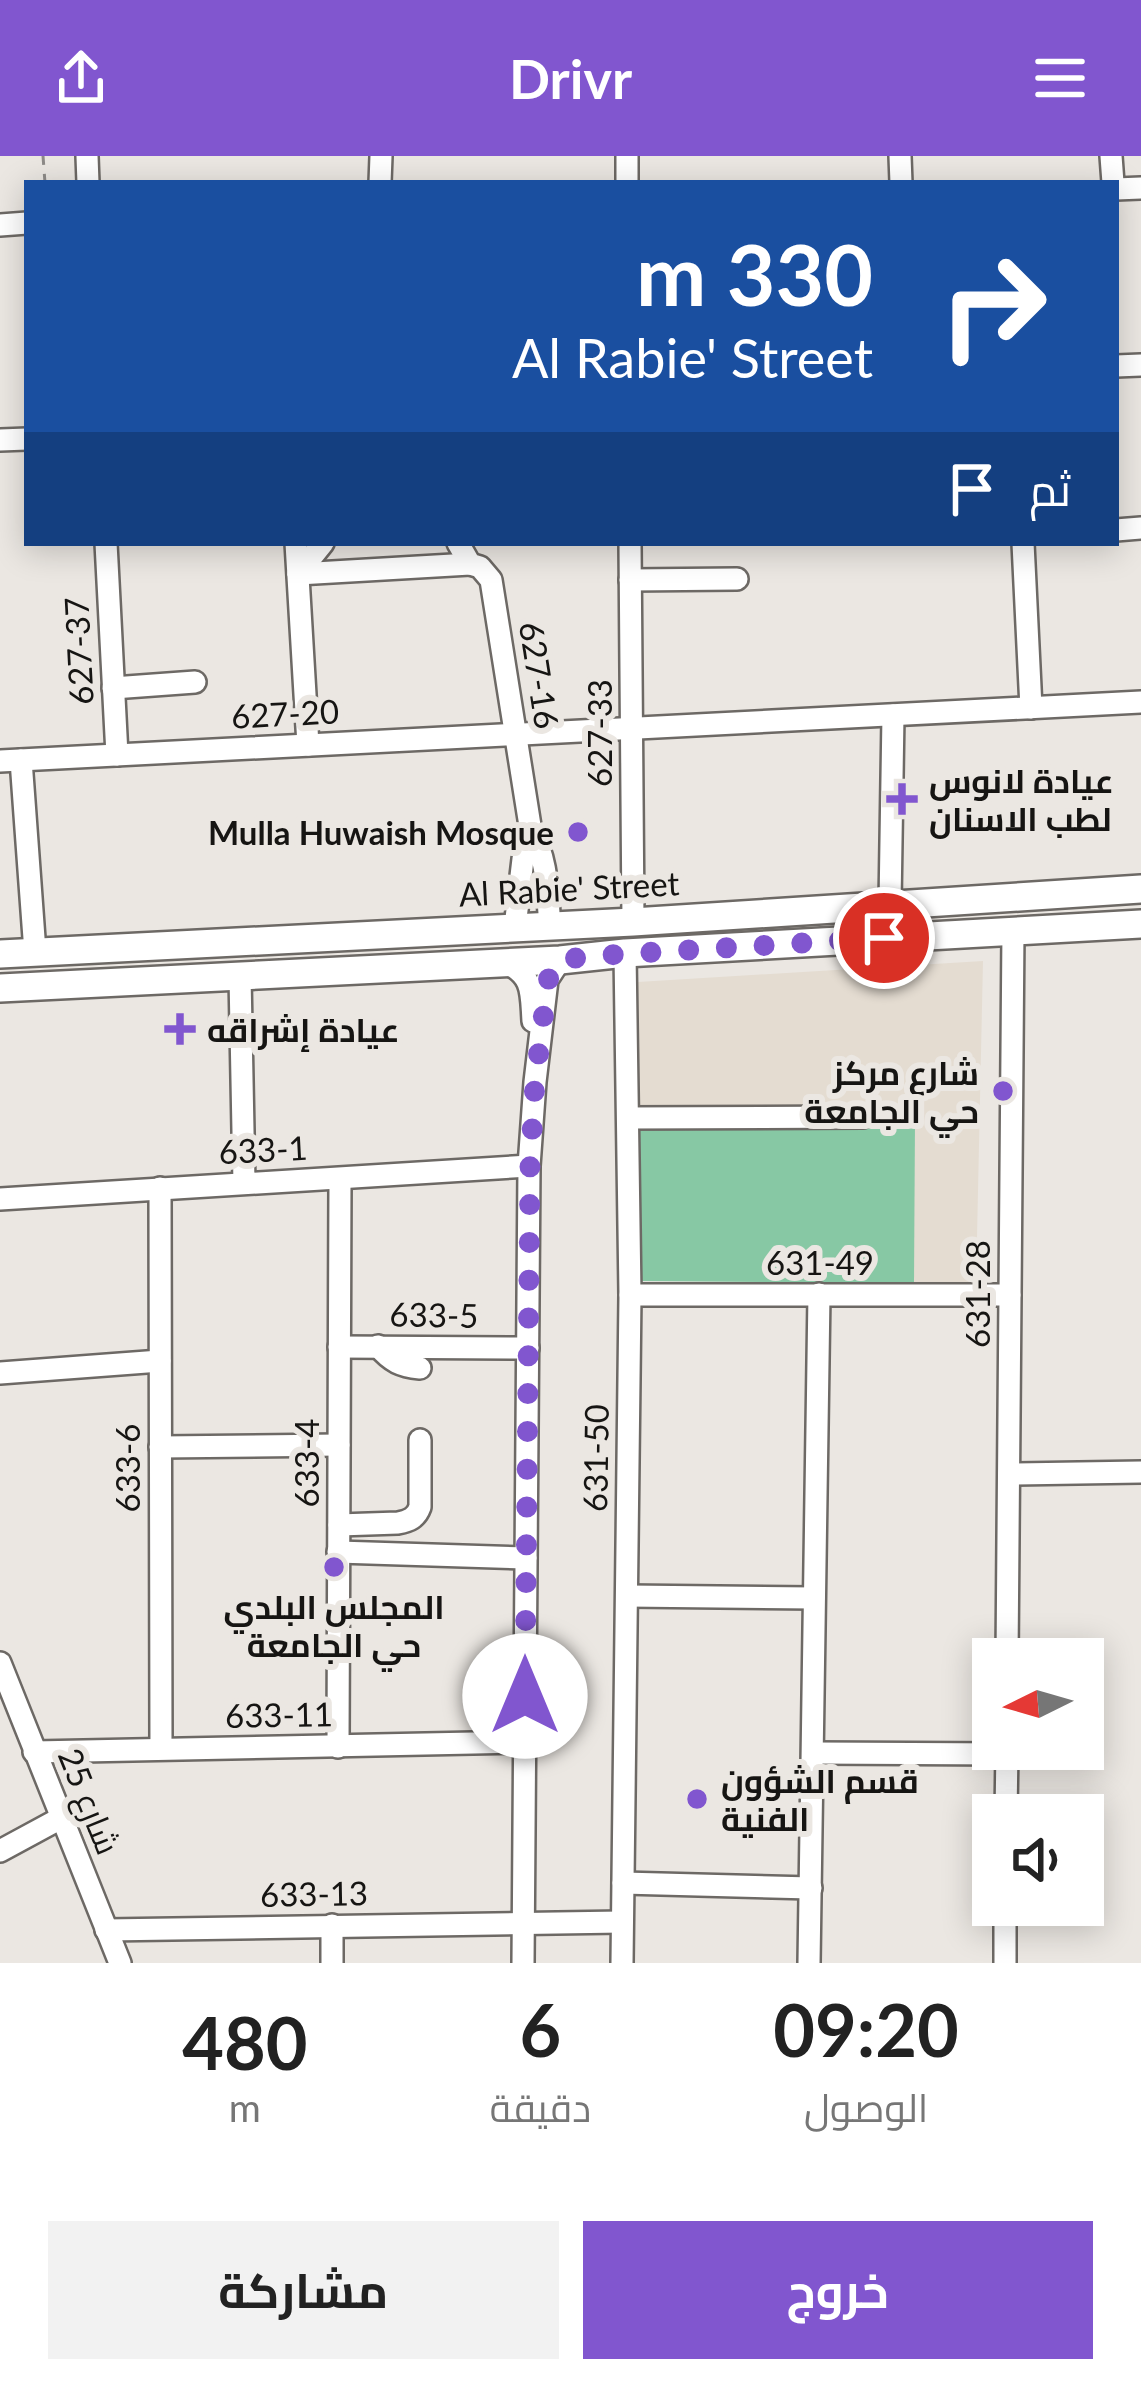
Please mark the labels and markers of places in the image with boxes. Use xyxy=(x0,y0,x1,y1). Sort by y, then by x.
place label: عيادة لانوس لطب الاسنان xyxy=(929,760,1114,839)
marker: عيادة لانوس لطب الاسنان xyxy=(886,783,918,815)
place label: Mulla Huwaish Mosque xyxy=(208,812,554,852)
marker: Mulla Huwaish Mosque xyxy=(565,819,591,845)
pin xyxy=(833,887,935,989)
place label: عيادة إشراقه xyxy=(207,1009,399,1052)
marker: عيادة إشراقه xyxy=(164,1013,196,1045)
place label: شارع مركز حي الجامعة xyxy=(804,1052,979,1138)
marker: شارع مركز حي الجامعة xyxy=(990,1078,1016,1104)
marker: المجلس البلدي حي الجامعة xyxy=(321,1554,347,1580)
place label: المجلس البلدي حي الجامعة xyxy=(223,1586,445,1672)
place label: قسم الشؤون الفنية xyxy=(721,1760,919,1838)
marker: قسم الشؤون الفنية xyxy=(684,1786,710,1812)

